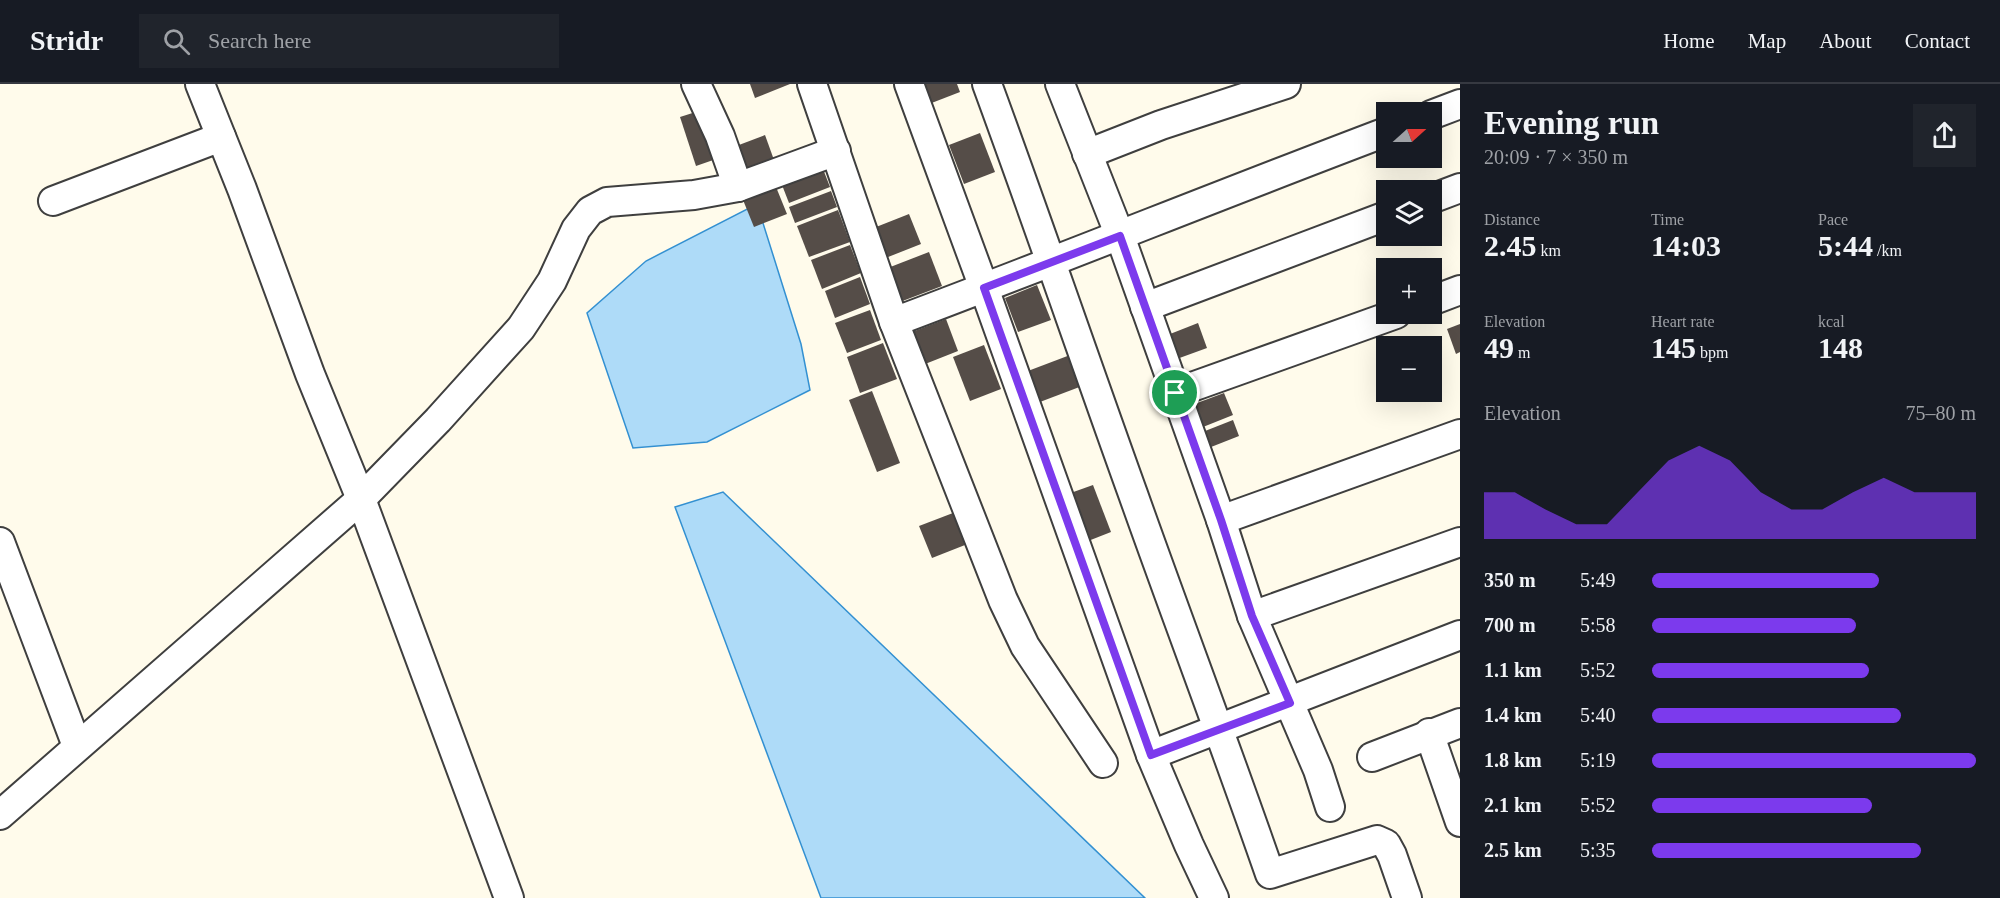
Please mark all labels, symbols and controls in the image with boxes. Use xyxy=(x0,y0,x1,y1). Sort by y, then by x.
search box xyxy=(139,14,559,68)
text: Stridr xyxy=(30,25,103,56)
icon: search xyxy=(160,25,193,58)
text: Search here xyxy=(208,28,311,53)
text: Home xyxy=(1663,29,1715,53)
text: Map xyxy=(1748,29,1786,53)
text: About xyxy=(1819,29,1872,53)
text: Contact xyxy=(1905,29,1970,53)
north arrow xyxy=(1376,102,1442,168)
map controls xyxy=(1376,102,1442,402)
button: share xyxy=(1913,104,1976,167)
text: Evening run xyxy=(1484,105,1659,141)
text: 20:09 · 7 × 350 m xyxy=(1484,146,1628,168)
button: layers xyxy=(1376,180,1442,246)
text: Distance xyxy=(1484,211,1540,228)
text: Time xyxy=(1651,211,1684,228)
text: Pace xyxy=(1818,211,1848,228)
text: 2.45 xyxy=(1484,229,1537,262)
text: 14:03 xyxy=(1651,229,1721,262)
text: 5:44 xyxy=(1818,229,1873,262)
text: km xyxy=(1537,242,1561,259)
text: /km xyxy=(1873,242,1902,259)
button: + xyxy=(1376,258,1442,324)
text: Elevation xyxy=(1484,313,1545,330)
text: Heart rate xyxy=(1651,313,1715,330)
text: kcal xyxy=(1818,313,1845,330)
text: 49 xyxy=(1484,331,1514,364)
text: 145 xyxy=(1651,331,1696,364)
text: 148 xyxy=(1818,331,1863,364)
button: − xyxy=(1376,336,1442,402)
text: m xyxy=(1514,344,1530,361)
text: bpm xyxy=(1696,344,1728,361)
pin xyxy=(1149,367,1200,418)
icon: arrive xyxy=(1158,376,1191,409)
text: Elevation xyxy=(1484,402,1561,424)
text: 75–80 m xyxy=(1905,402,1976,424)
text: 350 m xyxy=(1484,569,1536,591)
text: 5:49 xyxy=(1580,569,1616,591)
text: 700 m xyxy=(1484,614,1536,636)
text: 5:58 xyxy=(1580,614,1616,636)
text: 1.1 km xyxy=(1484,659,1542,681)
text: 5:52 xyxy=(1580,659,1616,681)
text: 1.4 km xyxy=(1484,704,1542,726)
text: 5:40 xyxy=(1580,704,1616,726)
text: 1.8 km xyxy=(1484,749,1542,771)
text: 5:19 xyxy=(1580,749,1616,771)
text: 2.1 km xyxy=(1484,794,1542,816)
text: 5:52 xyxy=(1580,794,1616,816)
text: 2.5 km xyxy=(1484,839,1542,861)
text: 5:35 xyxy=(1580,839,1616,861)

